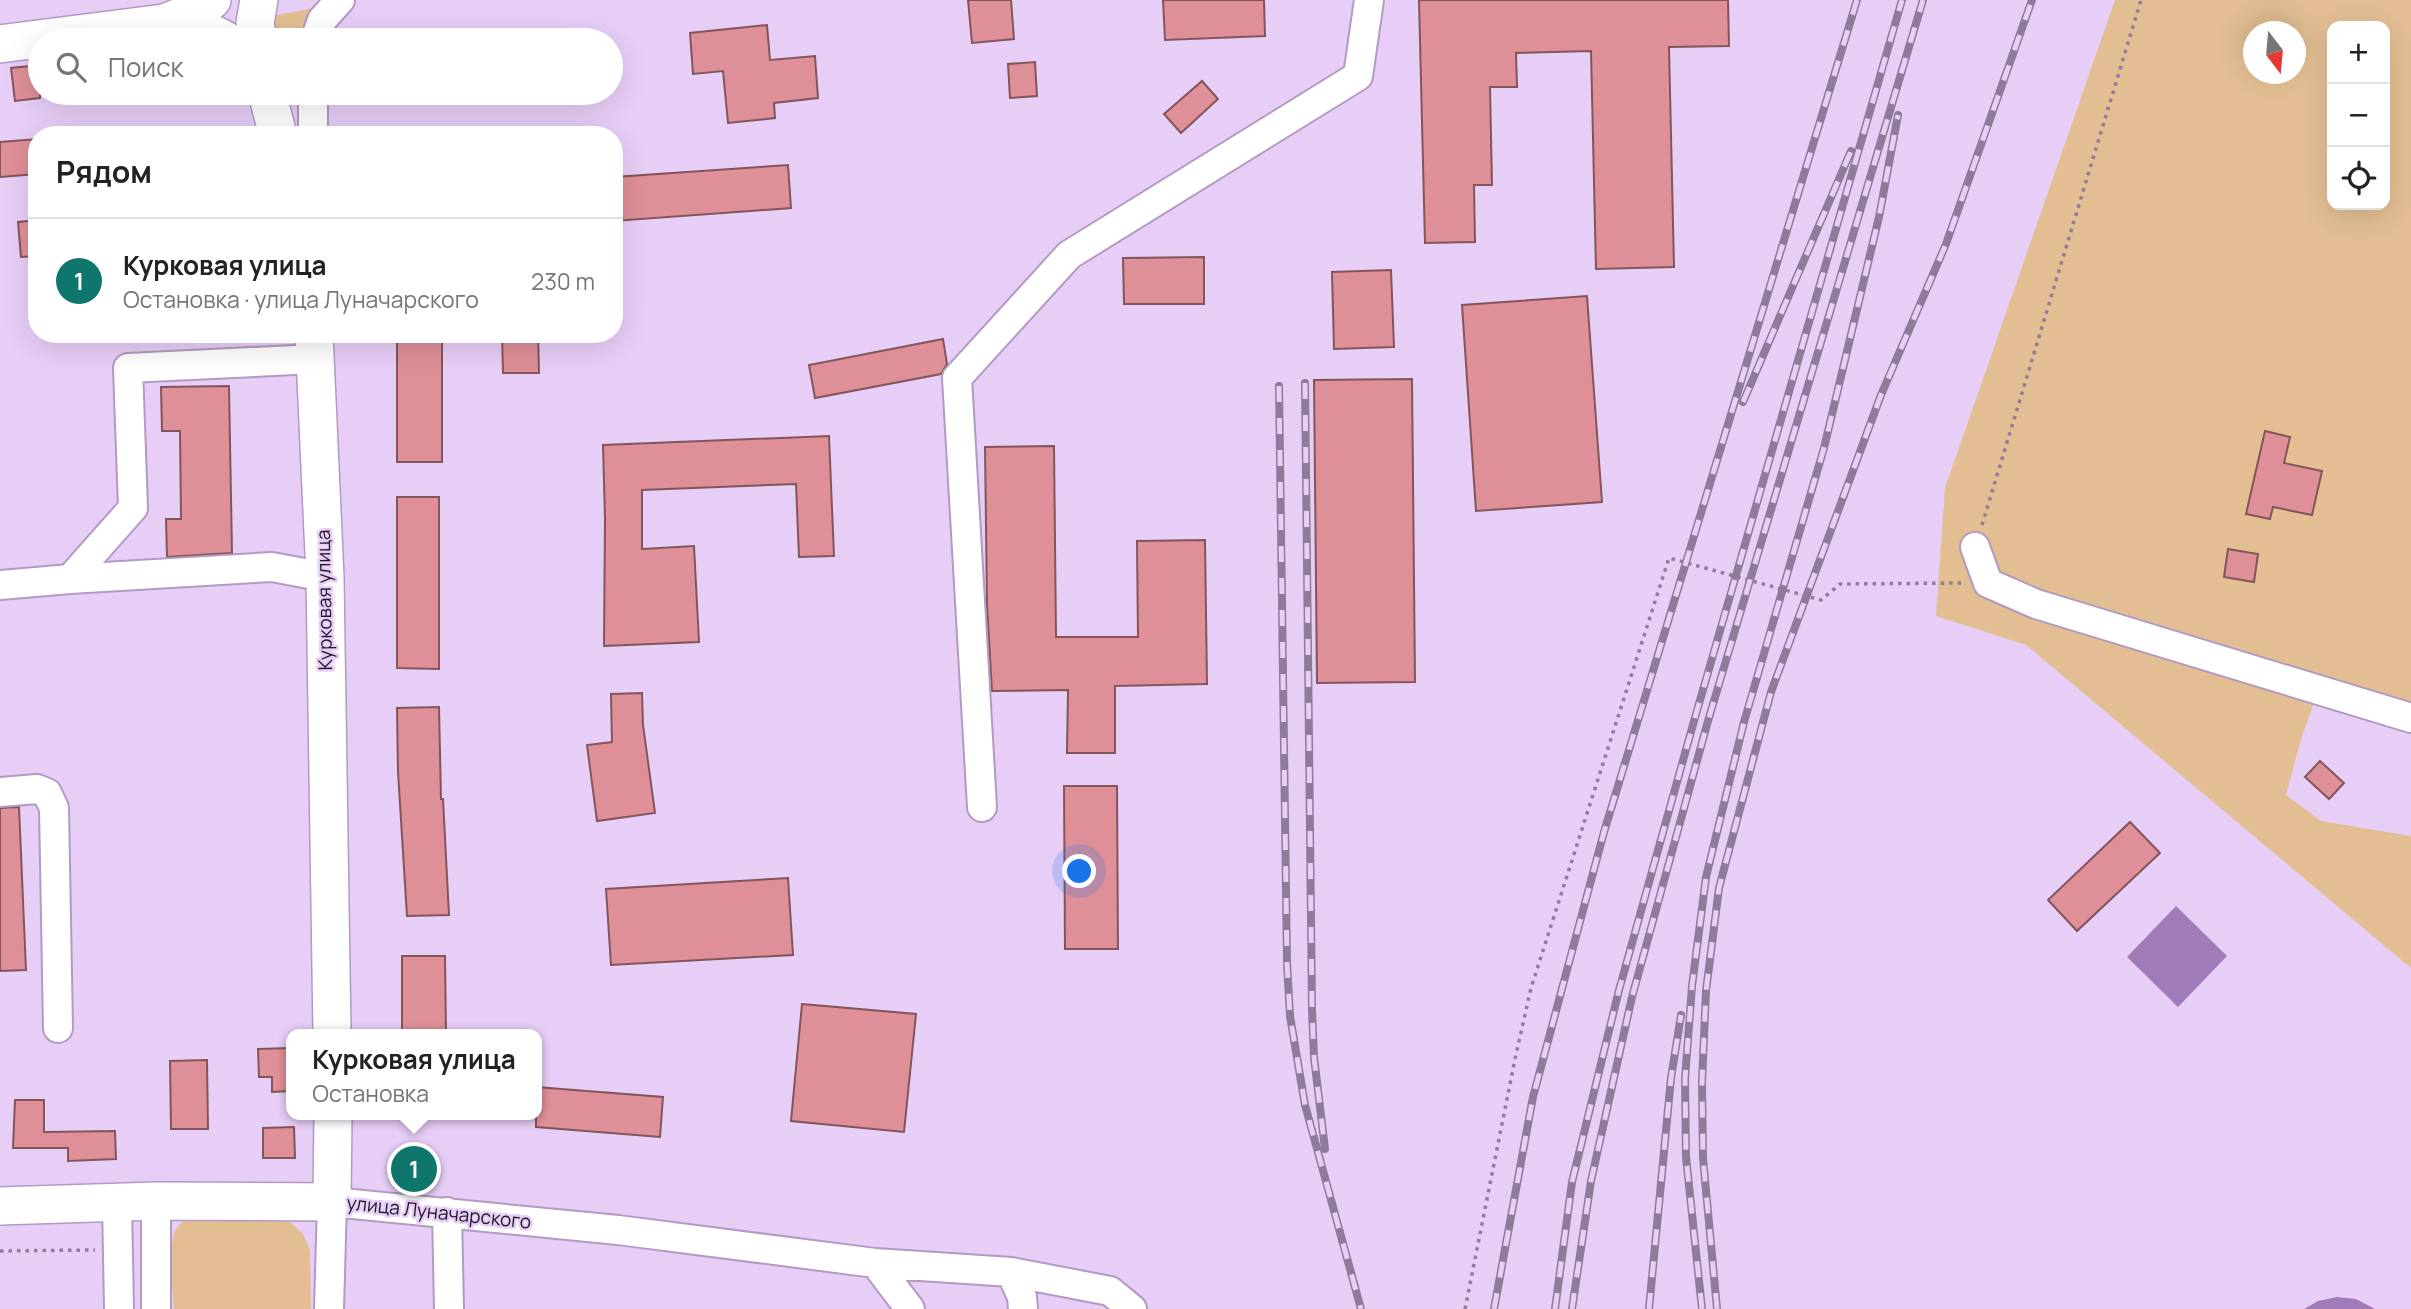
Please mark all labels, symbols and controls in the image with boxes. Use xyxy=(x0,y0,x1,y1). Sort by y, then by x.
north arrow xyxy=(2243,21,2306,84)
map controls xyxy=(2327,21,2390,210)
button: + xyxy=(2327,21,2390,84)
search box xyxy=(28,28,623,105)
icon: search xyxy=(52,48,90,86)
text: Поиск xyxy=(108,49,183,85)
button: − xyxy=(2327,84,2390,147)
button: locate xyxy=(2327,147,2390,210)
text: Рядом xyxy=(56,151,152,192)
text: Курковая улица xyxy=(123,247,326,283)
text: 1 xyxy=(74,265,84,297)
text: 230 m xyxy=(531,265,595,297)
text: Остановка · улица Луначарского xyxy=(123,283,479,315)
street label: Курковая улица xyxy=(310,529,338,671)
your location xyxy=(1062,854,1096,888)
popup xyxy=(286,1029,542,1120)
text: Курковая улица xyxy=(312,1041,516,1077)
text: Остановка xyxy=(312,1077,429,1109)
pin: 1 xyxy=(391,1143,437,1195)
street label: улица Луначарского xyxy=(345,1189,533,1235)

